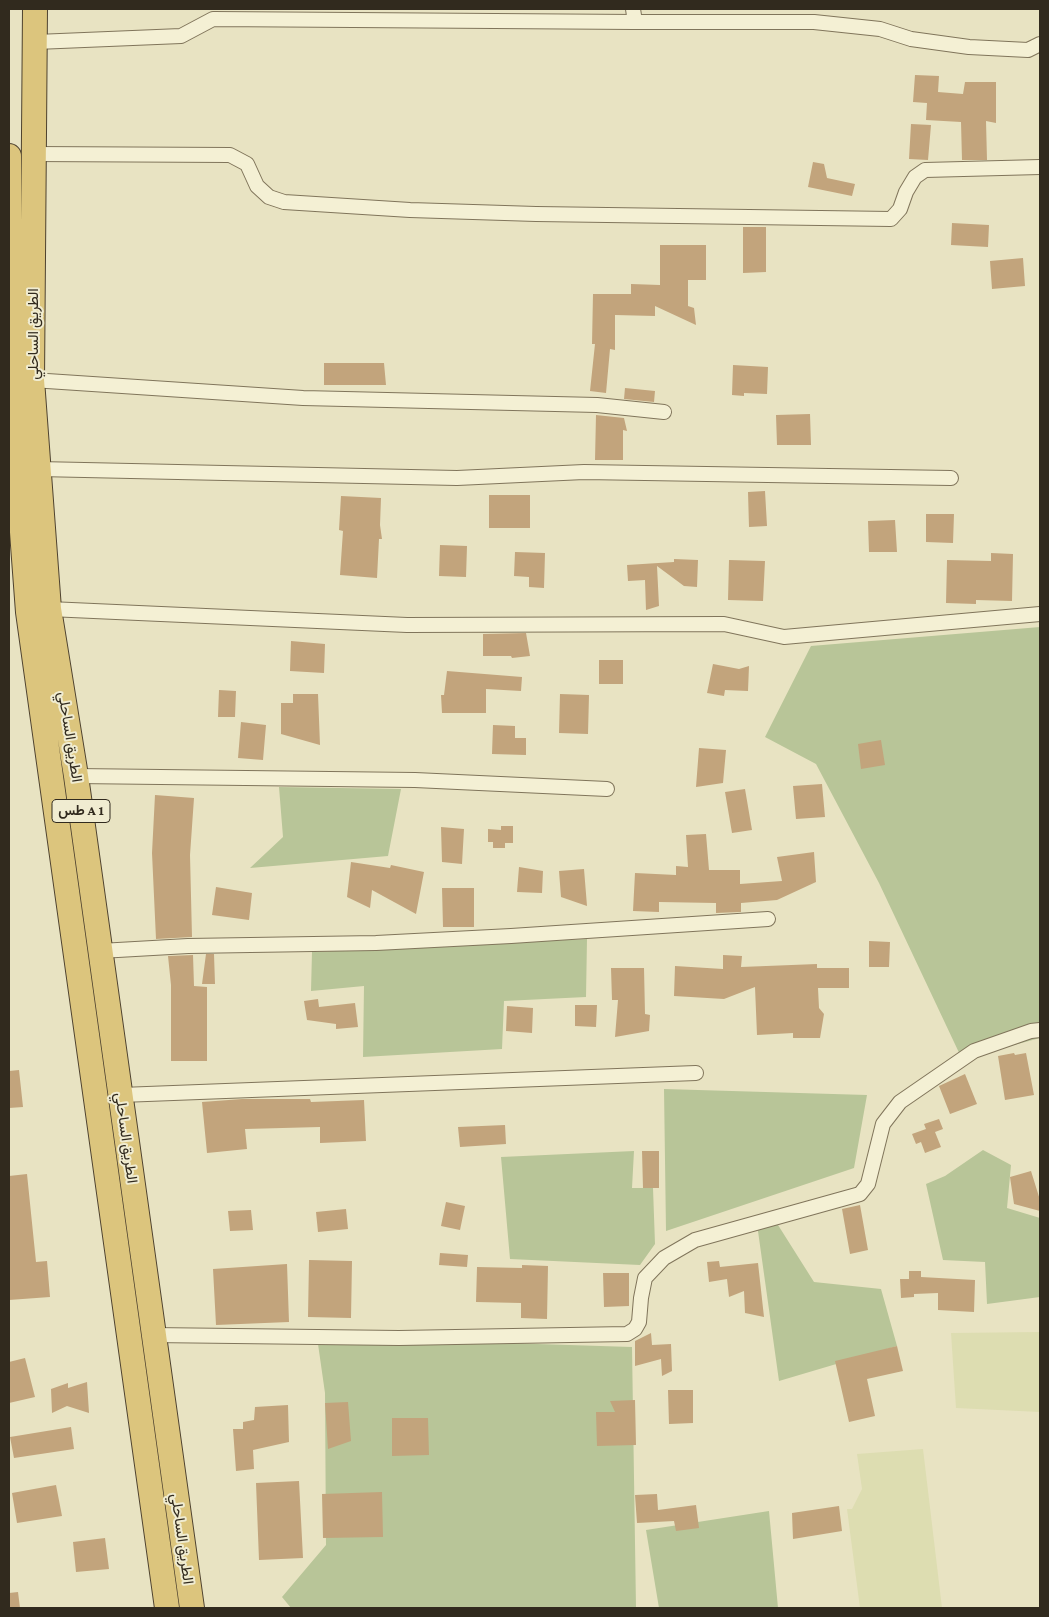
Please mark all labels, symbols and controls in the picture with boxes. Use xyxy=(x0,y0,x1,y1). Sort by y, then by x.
street label: الطريق الساحلي xyxy=(24,288,42,380)
street label: الطريق الساحلي xyxy=(54,690,86,784)
road number: طس A 1 xyxy=(52,799,110,822)
street label: الطريق الساحلي xyxy=(111,1091,141,1185)
street label: الطريق الساحلي xyxy=(167,1492,197,1586)

